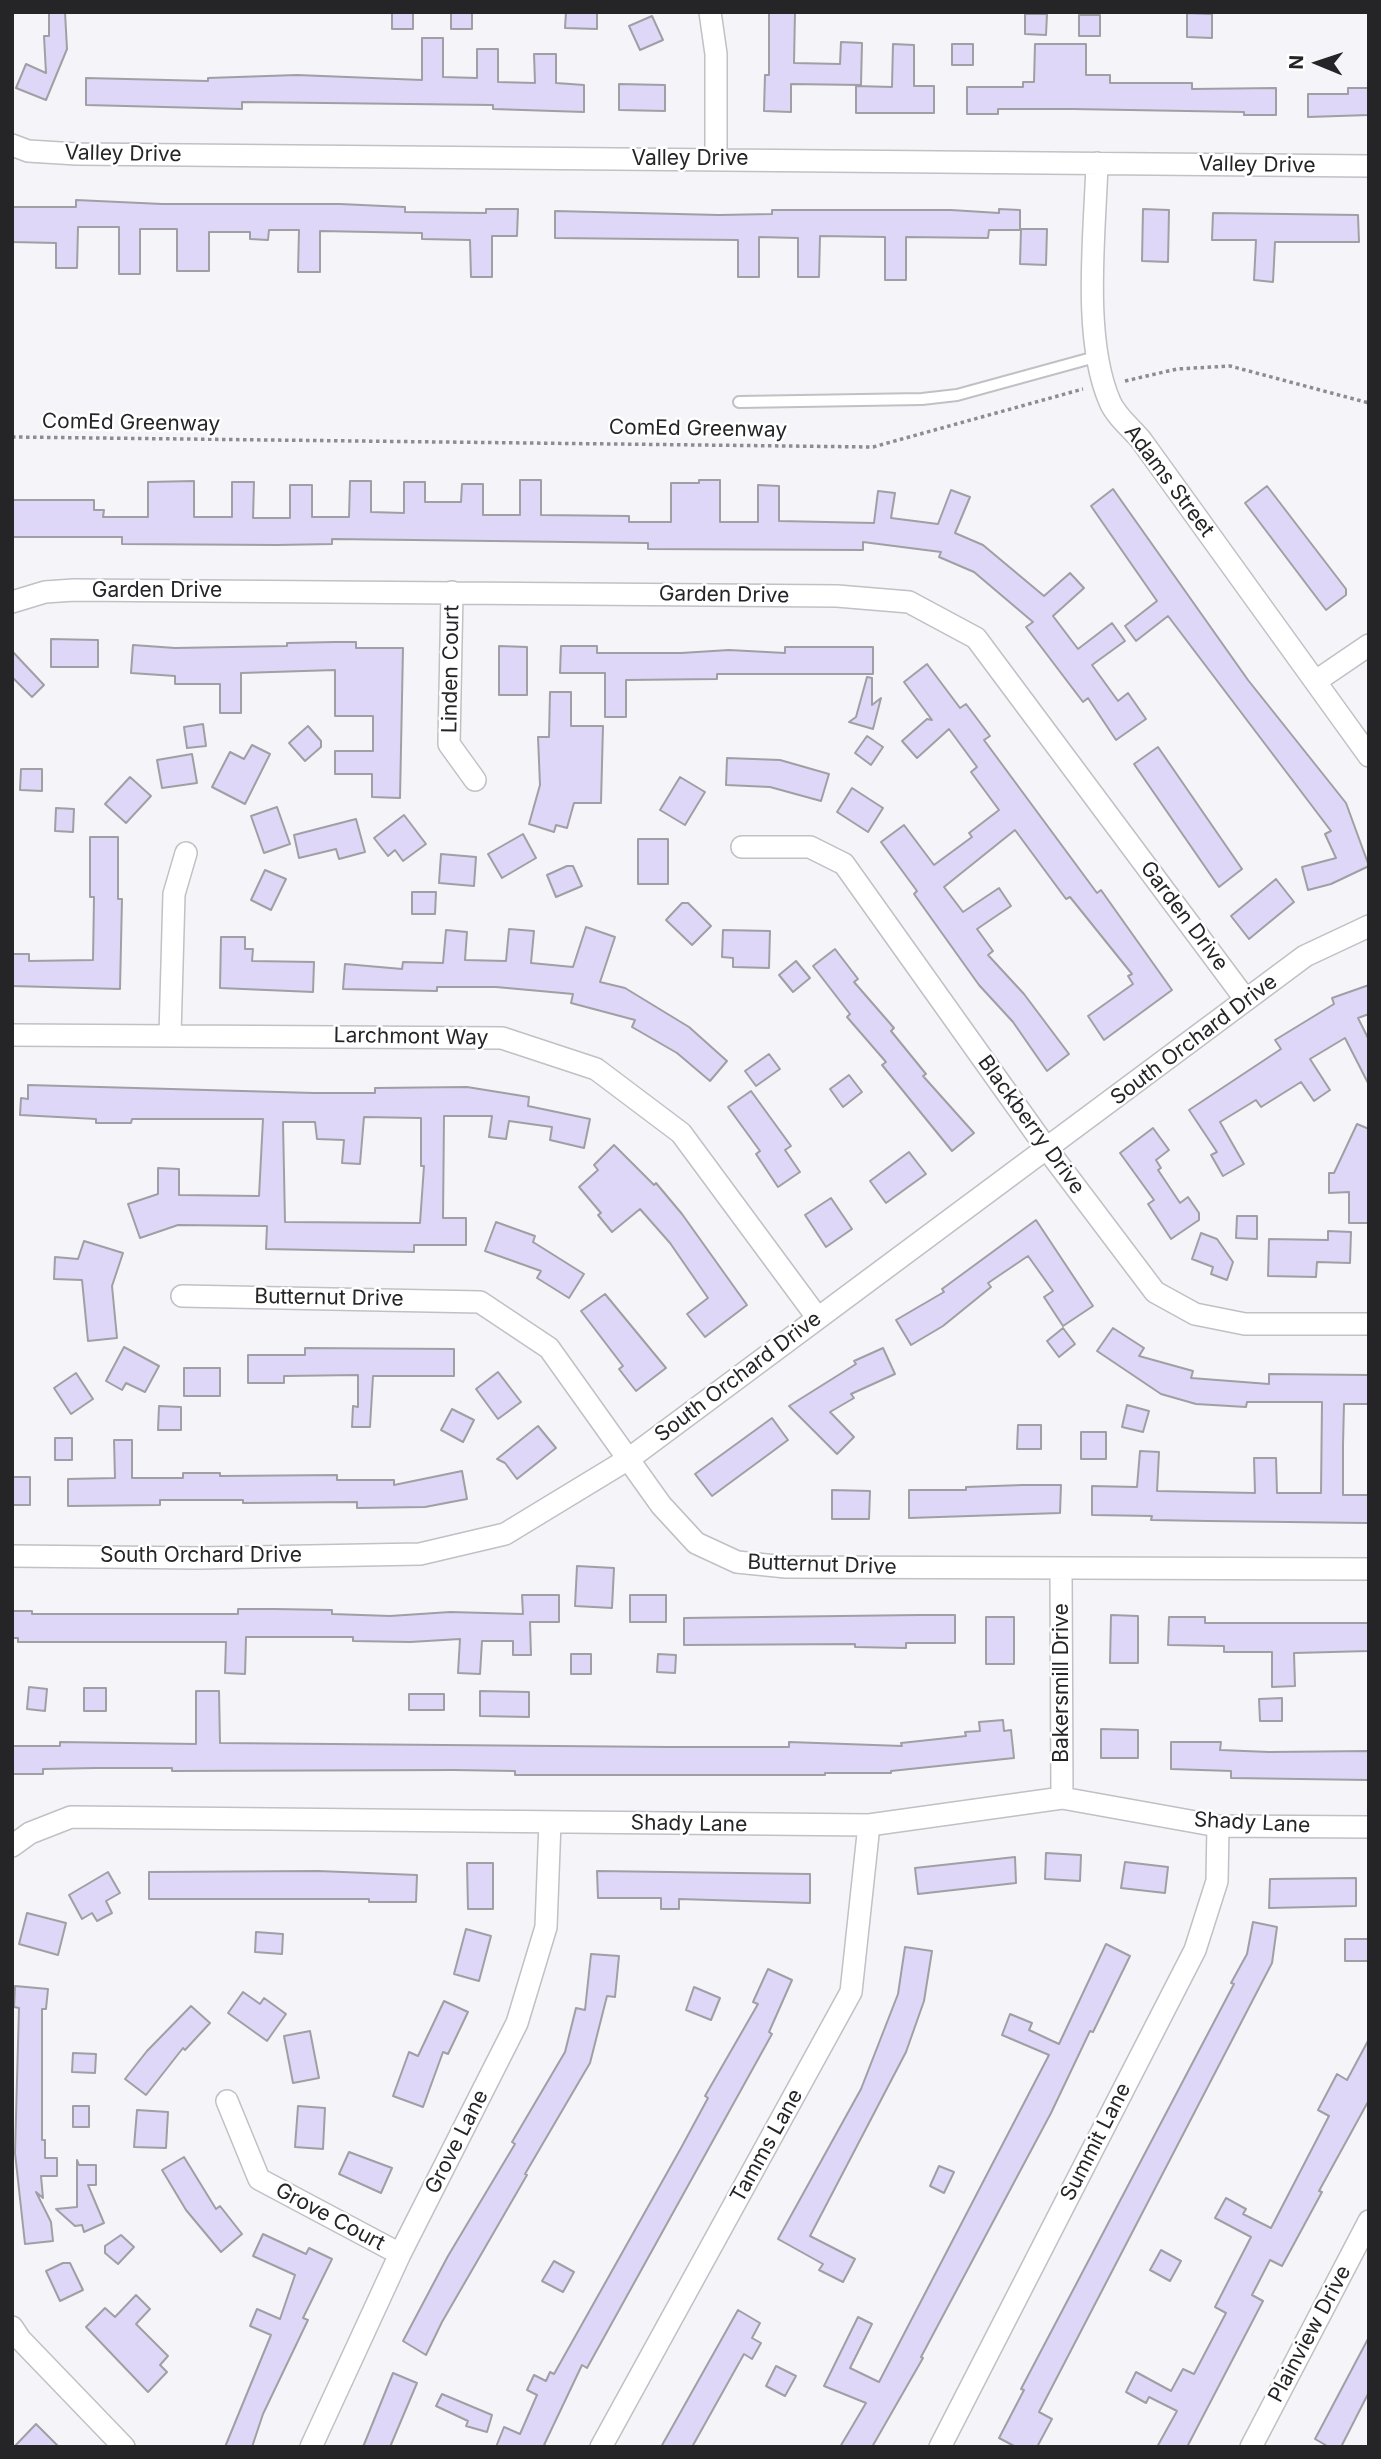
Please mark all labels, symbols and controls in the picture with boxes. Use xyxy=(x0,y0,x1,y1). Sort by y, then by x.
north arrow xyxy=(1283,28,1353,98)
text: N xyxy=(1285,55,1308,70)
street label: Valley Drive xyxy=(64,140,182,168)
street label: Valley Drive xyxy=(631,146,749,172)
street label: Valley Drive xyxy=(1198,151,1316,179)
street label: ComEd Greenway xyxy=(42,409,220,437)
street label: ComEd Greenway xyxy=(609,415,787,443)
street label: Adams Street xyxy=(1119,420,1219,542)
street label: Garden Drive xyxy=(92,578,222,604)
street label: Garden Drive xyxy=(659,581,789,609)
street label: Linden Court xyxy=(437,605,465,733)
street label: Garden Drive xyxy=(1135,856,1233,976)
street label: South Orchard Drive xyxy=(1106,969,1282,1111)
street label: Larchmont Way xyxy=(333,1023,489,1051)
street label: Blackberry Drive xyxy=(972,1051,1090,1199)
street label: Butternut Drive xyxy=(254,1284,404,1312)
street label: South Orchard Drive xyxy=(650,1306,826,1448)
street label: South Orchard Drive xyxy=(100,1543,302,1569)
street label: Butternut Drive xyxy=(747,1550,897,1580)
street label: Bakersmill Drive xyxy=(1049,1603,1075,1763)
street label: Shady Lane xyxy=(1193,1807,1311,1839)
street label: Shady Lane xyxy=(630,1810,748,1838)
street label: Summit Lane xyxy=(1056,2079,1136,2205)
street label: Tamms Lane xyxy=(725,2085,809,2207)
street label: Grove Lane xyxy=(420,2086,494,2198)
street label: Grove Court xyxy=(271,2178,389,2256)
street label: Plainview Drive xyxy=(1263,2261,1357,2407)

